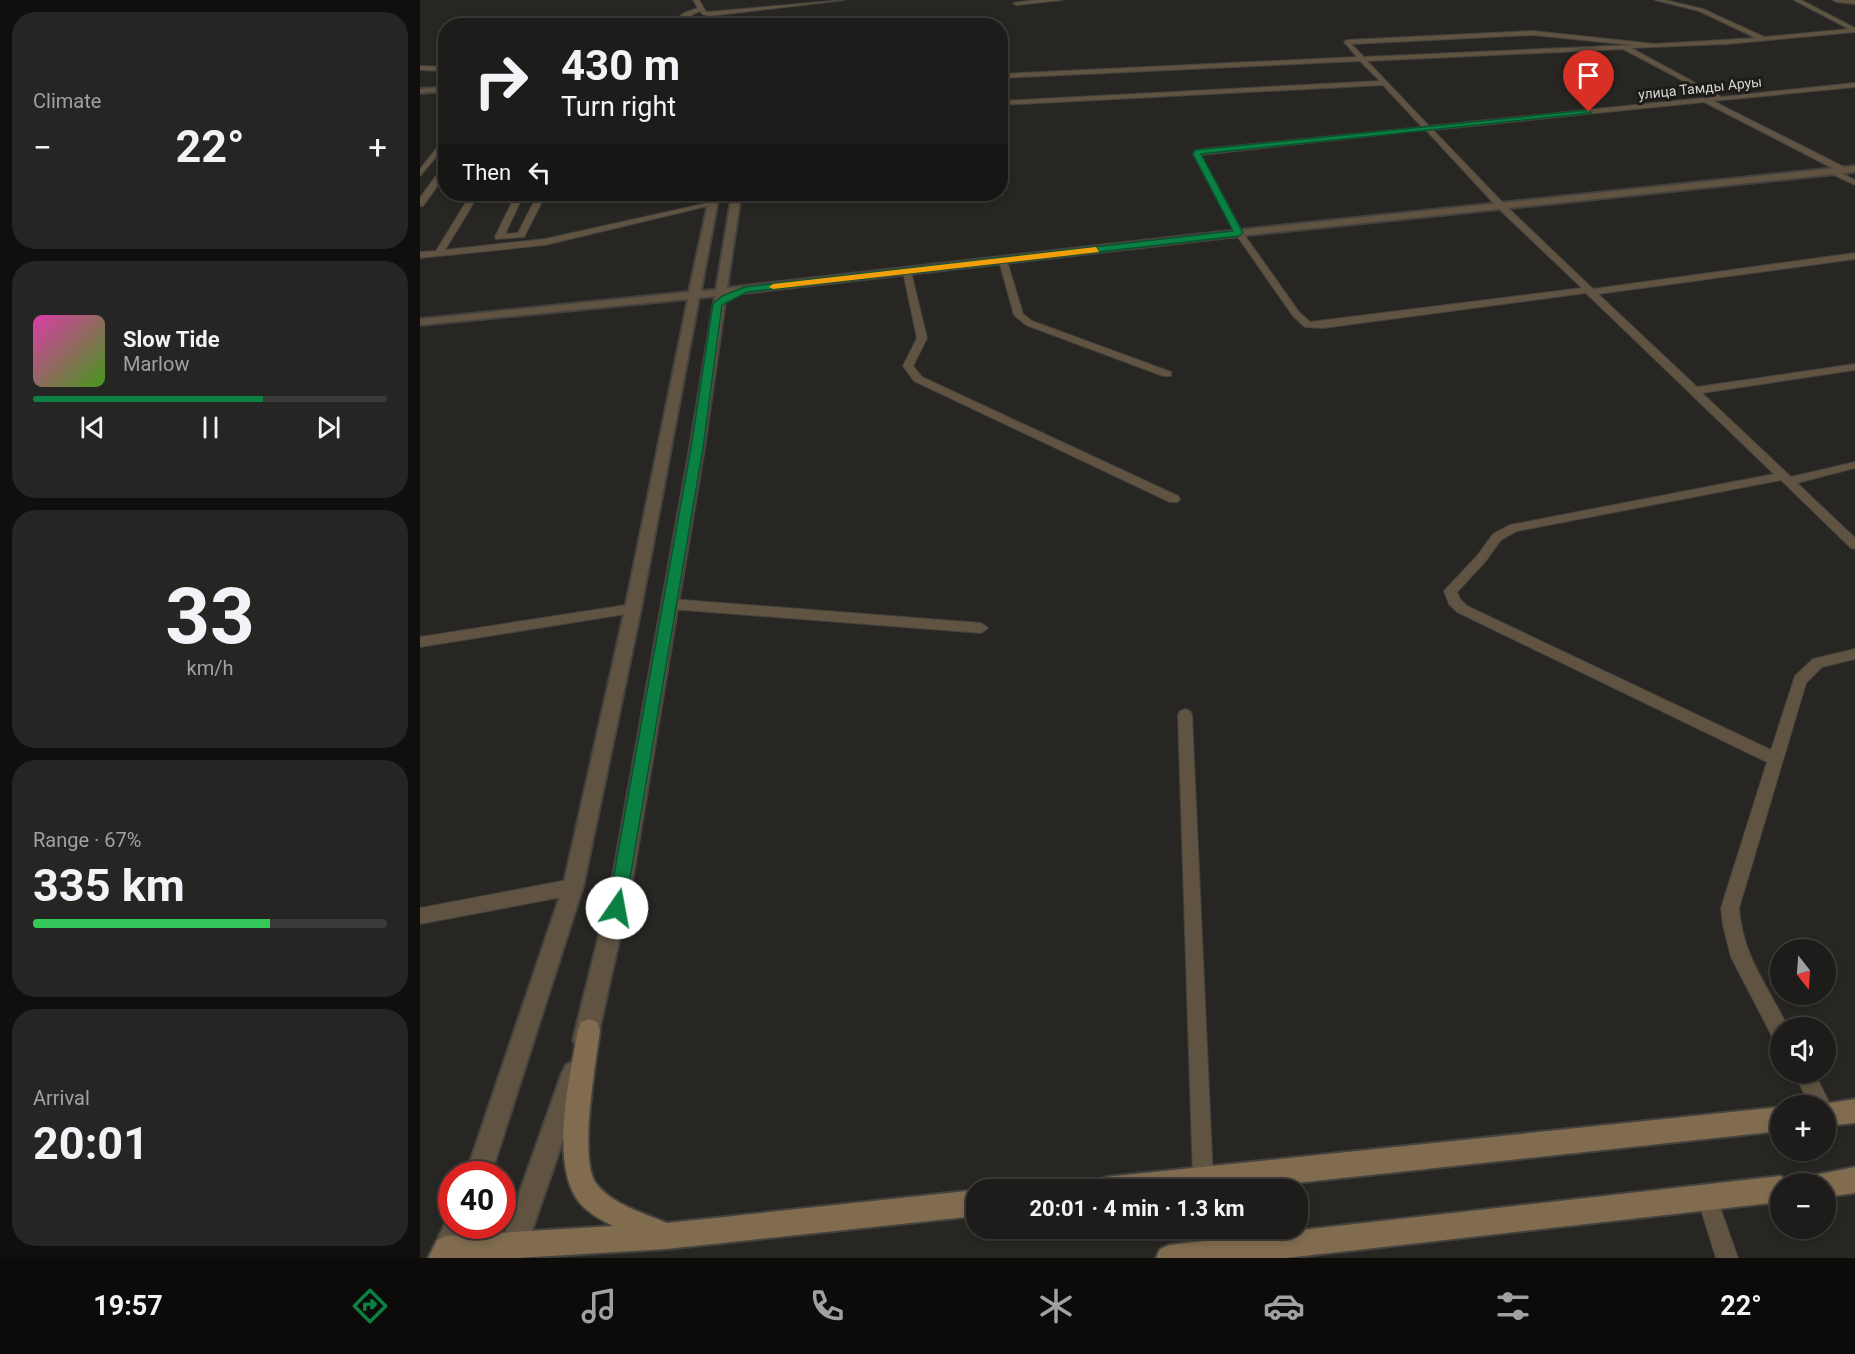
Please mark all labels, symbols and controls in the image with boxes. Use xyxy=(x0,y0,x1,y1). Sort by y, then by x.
text: 430 m xyxy=(561,41,680,90)
icon: right xyxy=(462,42,540,120)
pin xyxy=(1563,50,1614,112)
icon: arrive xyxy=(1572,59,1605,92)
street label: улица Тамды Аруы xyxy=(1637,74,1763,102)
text: Climate xyxy=(33,89,101,113)
text: Turn right xyxy=(561,91,676,123)
text: 22° xyxy=(175,120,245,173)
text: − xyxy=(33,128,52,167)
text: + xyxy=(368,128,387,167)
icon: left xyxy=(523,156,556,189)
text: Then xyxy=(462,160,511,185)
text: Slow Tide xyxy=(123,327,220,352)
text: Marlow xyxy=(123,352,189,376)
icon: previous xyxy=(76,411,109,444)
icon: pause xyxy=(194,411,227,444)
icon: next xyxy=(312,411,345,444)
text: 33 xyxy=(165,571,255,662)
text: km/h xyxy=(187,656,233,680)
text: Range · 67% xyxy=(33,828,141,852)
text: 335 km xyxy=(33,859,185,912)
position arrow xyxy=(585,876,649,940)
north arrow xyxy=(1770,939,1836,1005)
map controls xyxy=(1770,939,1836,1239)
button: sound xyxy=(1770,1017,1836,1083)
text: Arrival xyxy=(33,1086,90,1110)
button: + xyxy=(1770,1095,1836,1161)
text: 20:01 xyxy=(33,1117,149,1170)
speed limit sign: 40 xyxy=(438,1161,516,1239)
button: − xyxy=(1770,1173,1836,1239)
text: 20:01 · 4 min · 1.3 km xyxy=(1029,1196,1245,1221)
icon: directions xyxy=(349,1285,391,1327)
icon: music xyxy=(578,1285,620,1327)
icon: phone xyxy=(806,1285,848,1327)
icon: climate xyxy=(1035,1285,1077,1327)
icon: car xyxy=(1263,1285,1305,1327)
icon: filters xyxy=(1492,1285,1534,1327)
text: 19:57 xyxy=(93,1290,163,1322)
text: 22° xyxy=(1720,1290,1762,1322)

